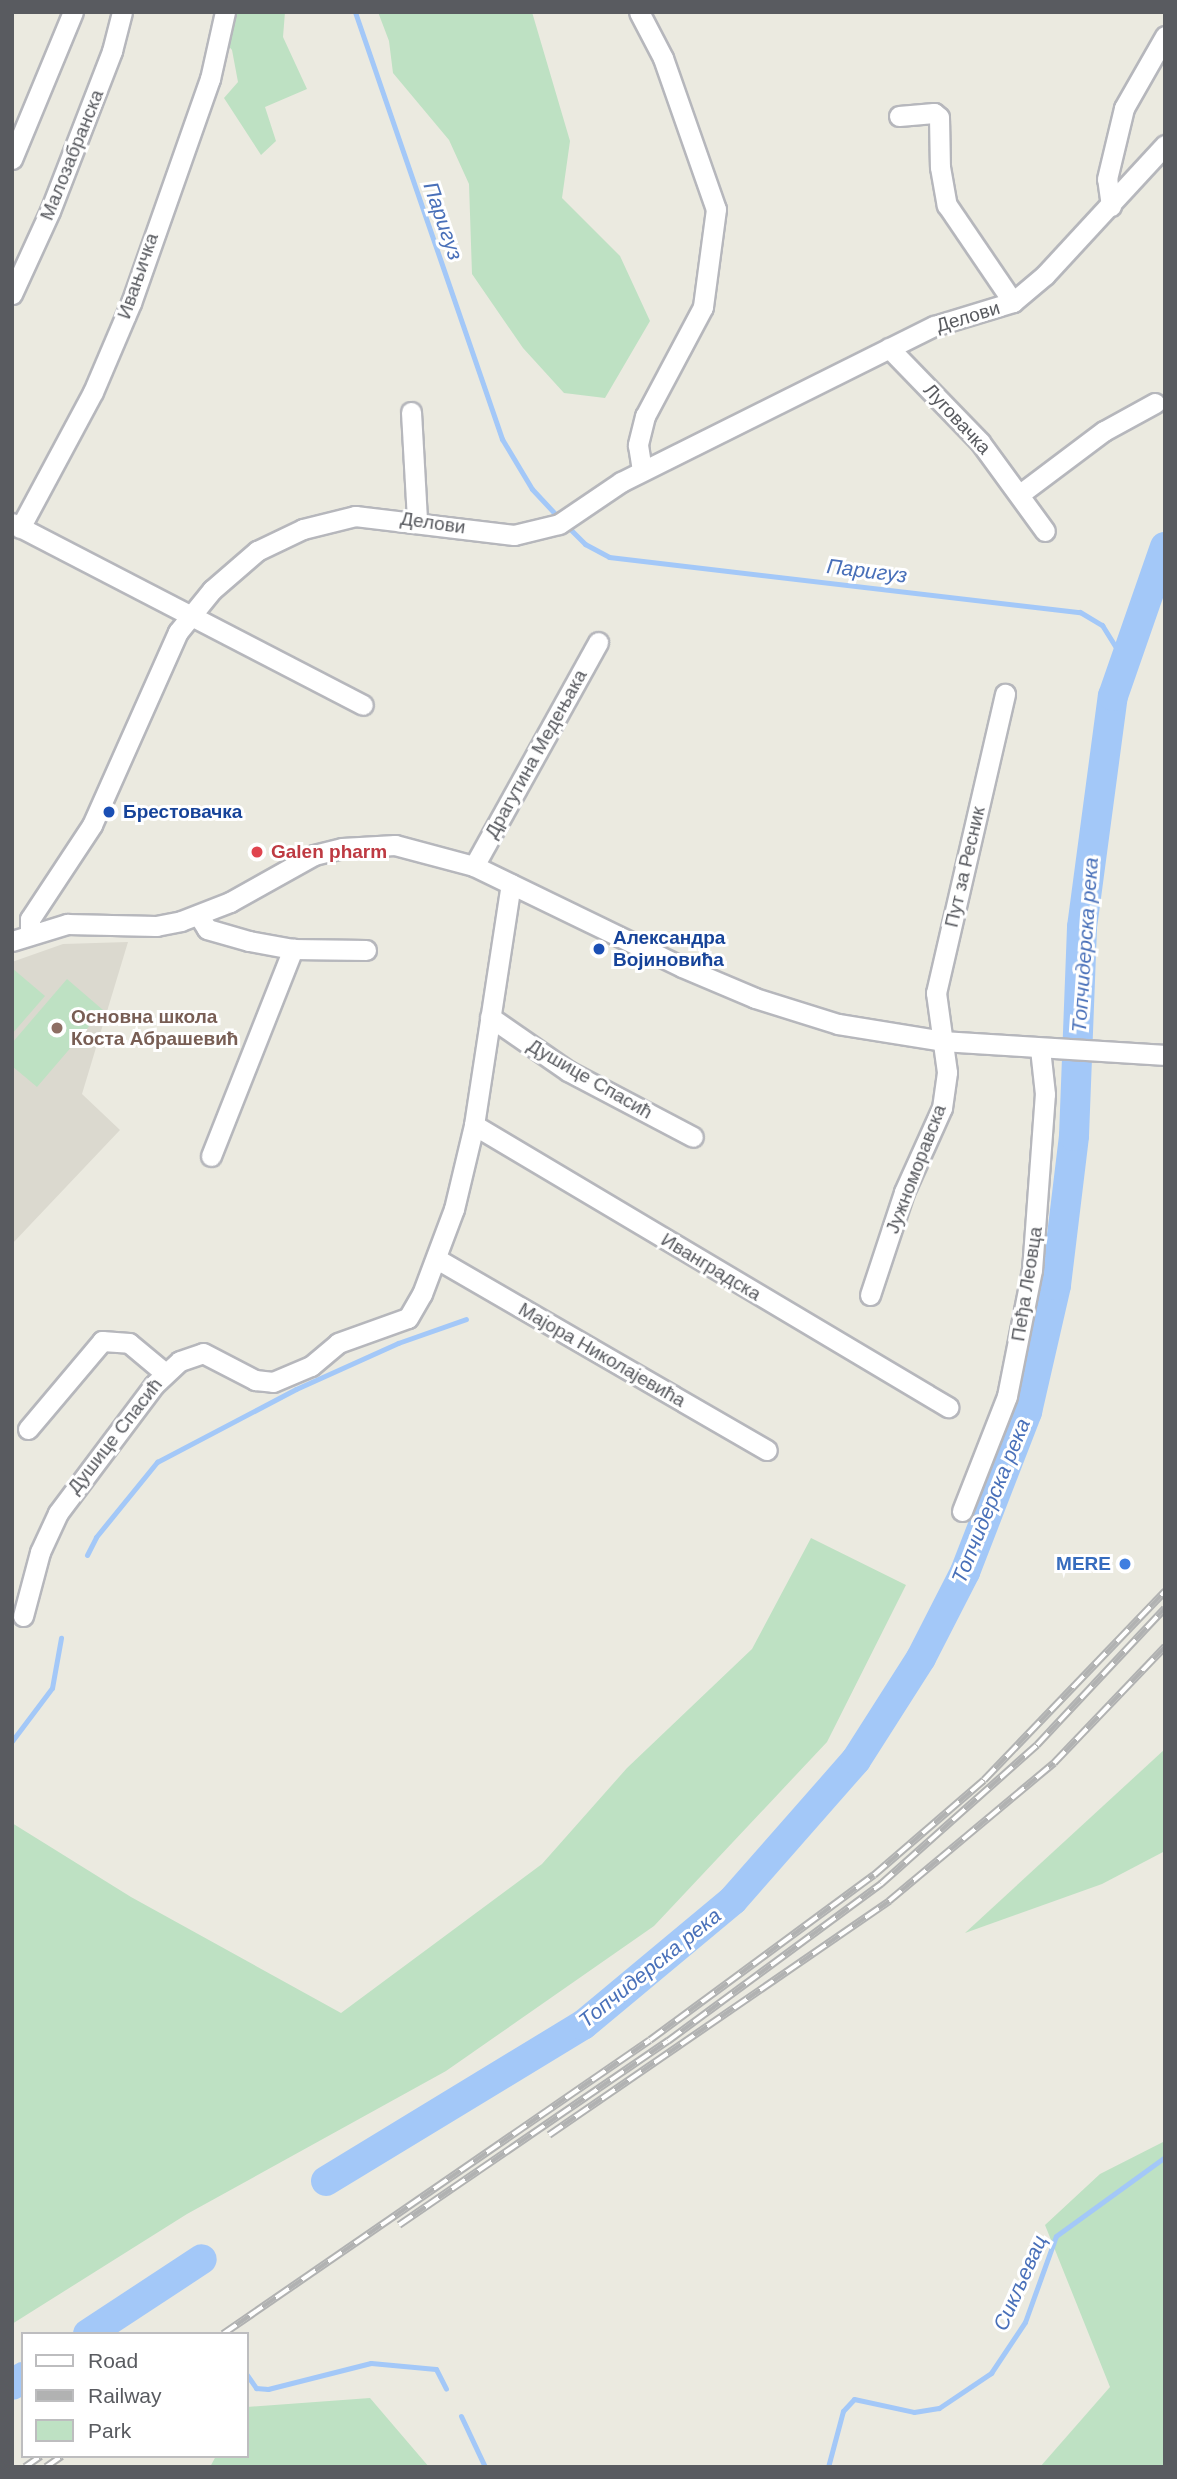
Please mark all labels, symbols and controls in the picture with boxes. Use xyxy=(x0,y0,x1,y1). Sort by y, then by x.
street label: Малозабранска xyxy=(35,86,109,224)
water label: Паригуз xyxy=(418,179,468,263)
street label: Ивањичка xyxy=(113,230,163,322)
street label: Делови xyxy=(933,297,1003,337)
street label: Луговачка xyxy=(918,379,996,459)
street label: Делови xyxy=(399,507,467,539)
water label: Паригуз xyxy=(825,554,909,588)
street label: Драгутина Медењака xyxy=(480,666,592,842)
place label: Брестовачка xyxy=(123,801,242,823)
marker: Брестовачка xyxy=(101,804,117,820)
street label: Пут за Ресник xyxy=(940,805,990,929)
place label: Galen pharm xyxy=(271,841,387,863)
marker: Galen pharm xyxy=(249,844,265,860)
water label: Топчидерска река xyxy=(1066,856,1104,1034)
place label: Александра Војиновића xyxy=(613,927,725,971)
marker: Александра Војиновића xyxy=(591,941,607,957)
place label: Основна школа Коста Абрашевић xyxy=(71,1006,238,1050)
marker: Основна школа Коста Абрашевић xyxy=(49,1020,65,1036)
street label: Душице Спасић xyxy=(523,1034,657,1124)
street label: Јужноморавска xyxy=(881,1101,951,1237)
street label: Пеђа Леовца xyxy=(1007,1225,1047,1343)
street label: Иванградска xyxy=(657,1228,765,1306)
street label: Мајора Николајевића xyxy=(514,1298,690,1412)
street label: Душице Спасић xyxy=(63,1374,167,1498)
water label: Топчидерска река xyxy=(946,1415,1036,1587)
place label: MERE xyxy=(1056,1553,1111,1575)
marker: MERE xyxy=(1117,1556,1133,1572)
water label: Топчидерска река xyxy=(574,1903,726,2033)
water label: Сикљевац xyxy=(988,2231,1052,2335)
legend xyxy=(21,2332,248,2458)
text: Road xyxy=(88,2349,138,2372)
text: Railway xyxy=(88,2384,162,2407)
text: Park xyxy=(88,2419,131,2442)

